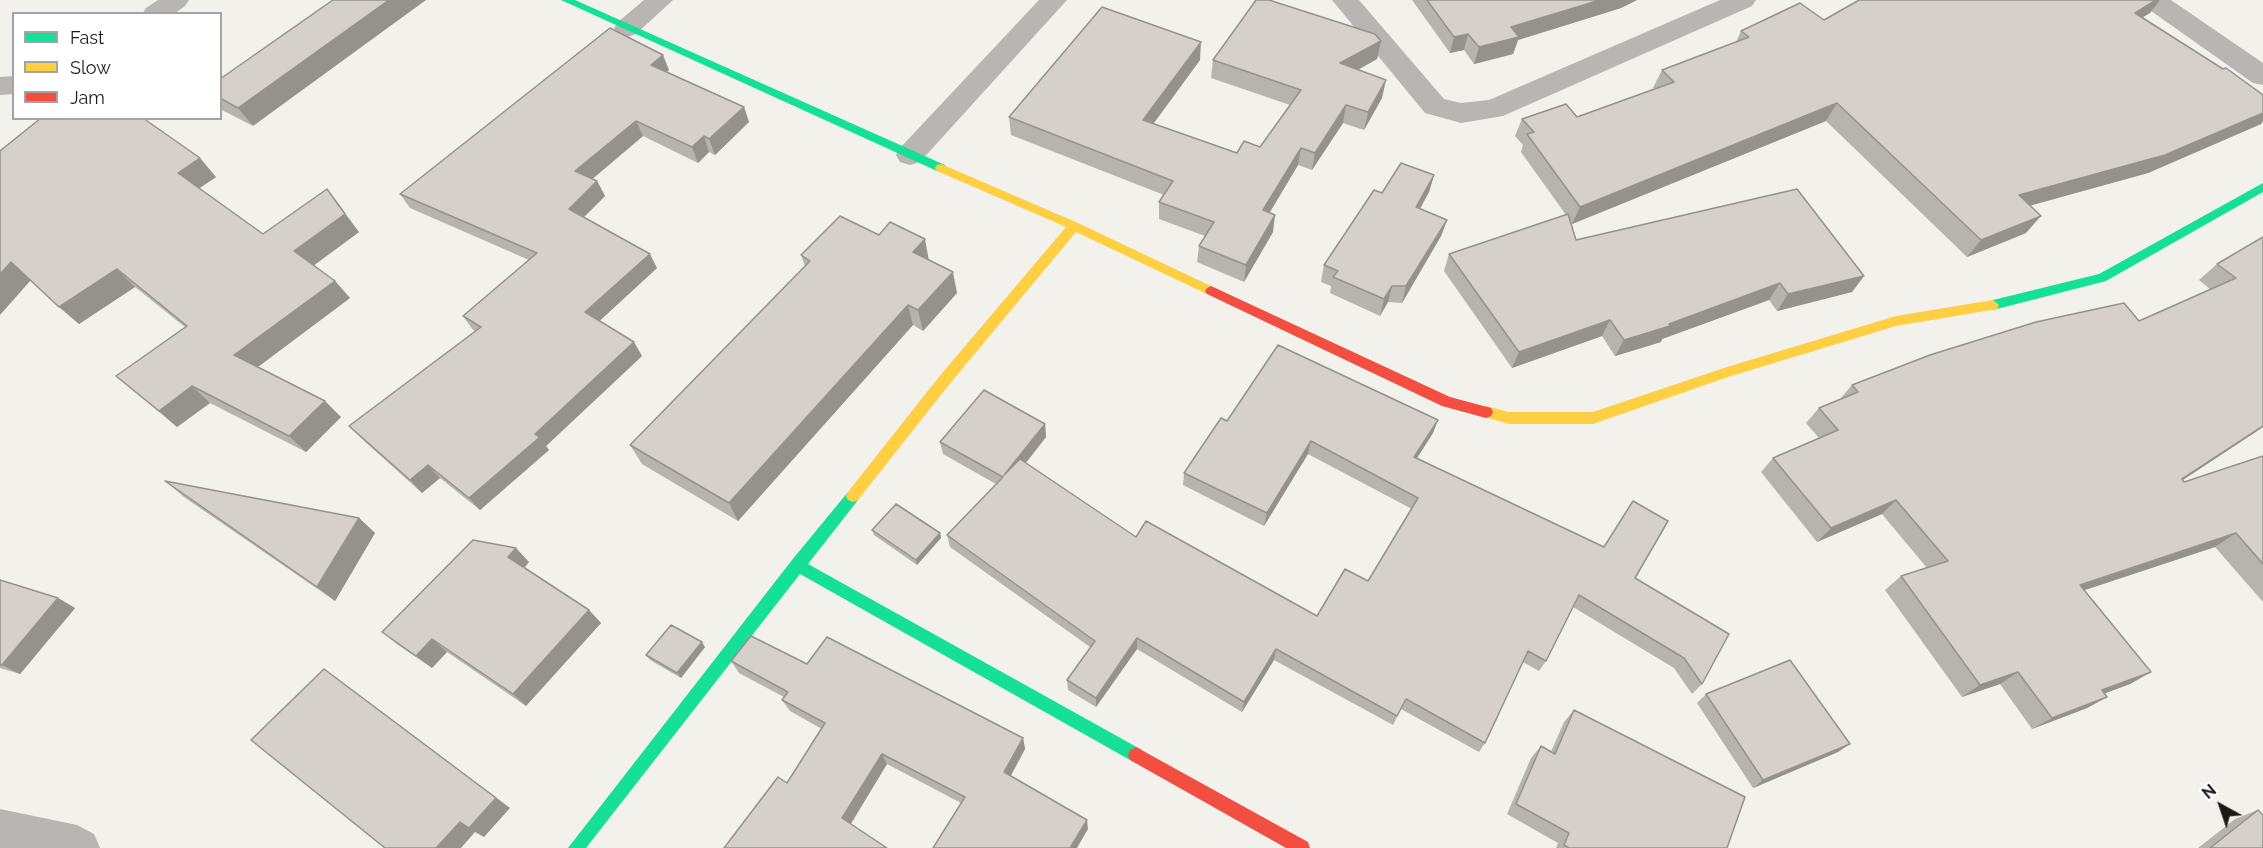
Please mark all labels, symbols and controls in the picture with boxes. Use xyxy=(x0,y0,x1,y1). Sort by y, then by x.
legend xyxy=(12,12,222,120)
text: Fast xyxy=(70,27,104,48)
text: Slow xyxy=(70,57,111,78)
text: Jam xyxy=(70,87,105,108)
north arrow xyxy=(2191,776,2251,836)
text: N xyxy=(2198,781,2220,803)

